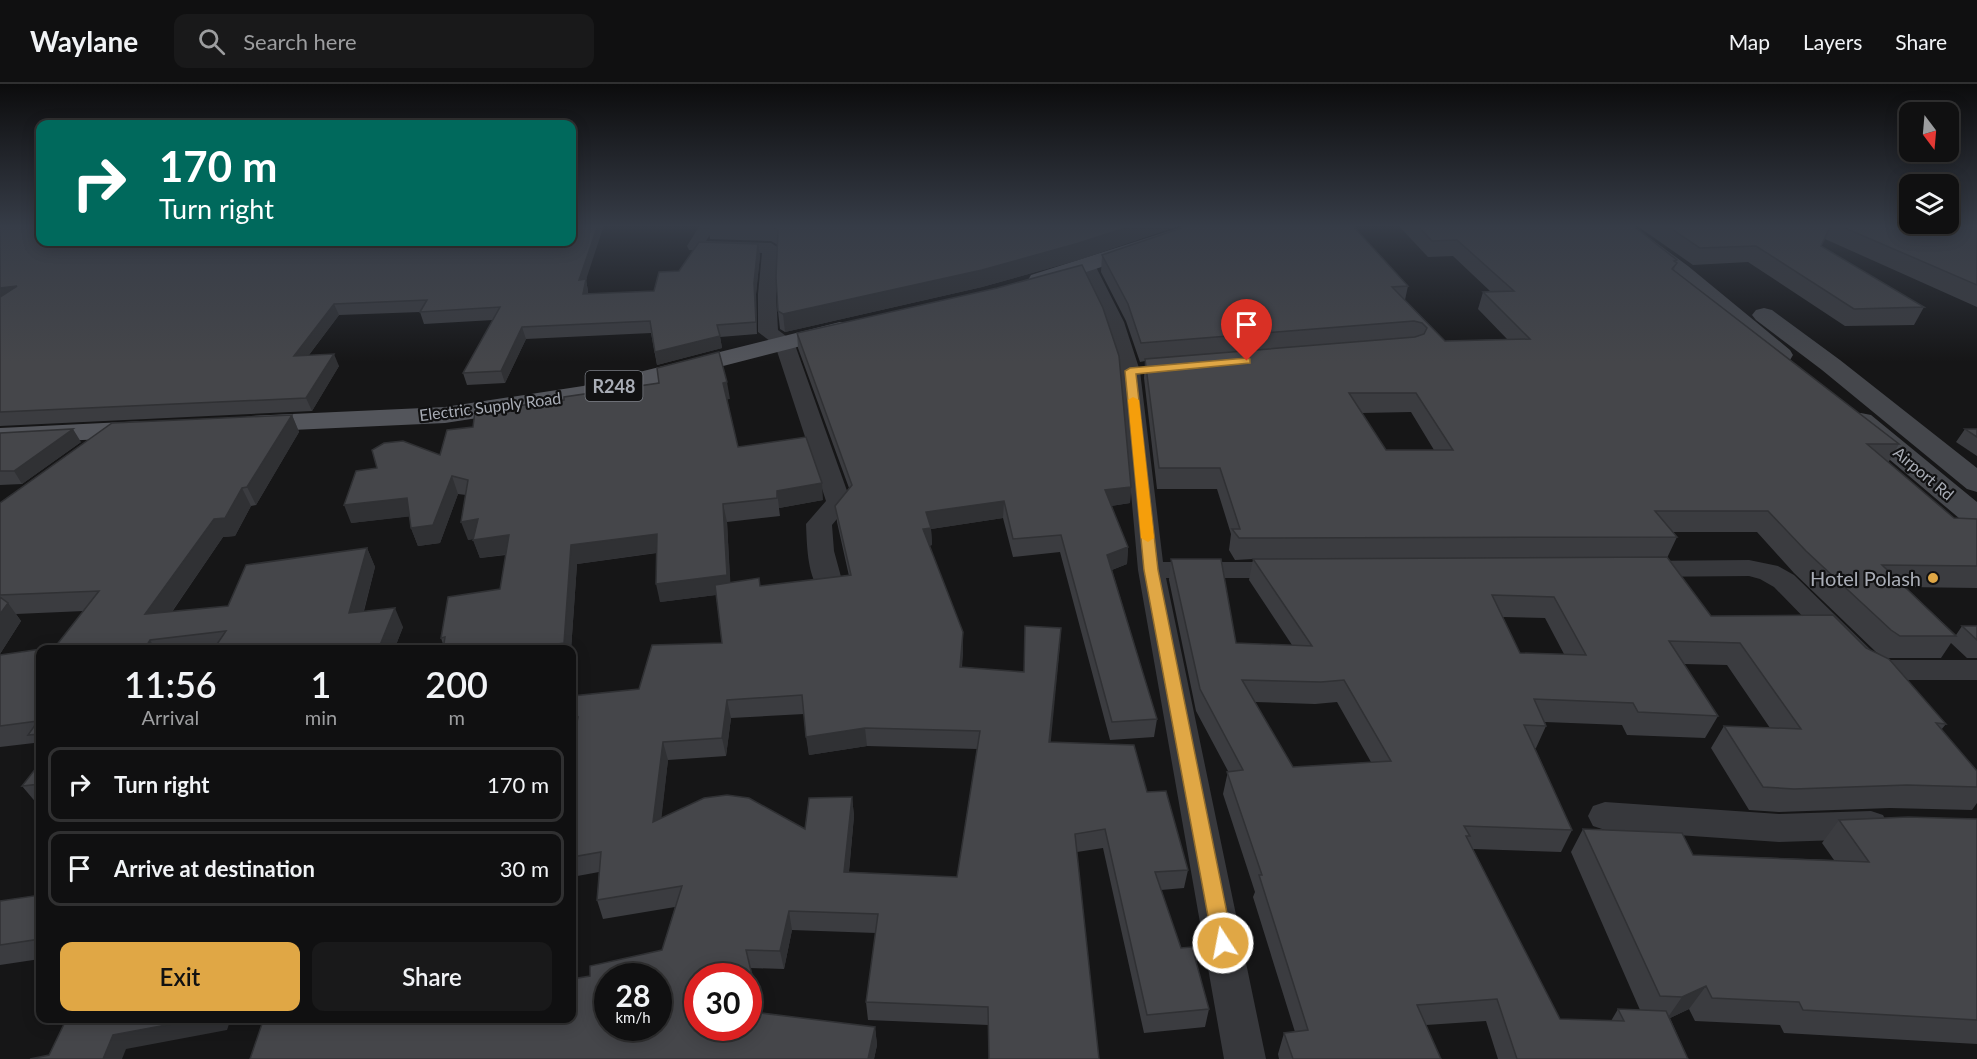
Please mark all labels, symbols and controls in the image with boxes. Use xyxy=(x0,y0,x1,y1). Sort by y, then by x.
search box xyxy=(174,14,594,68)
text: Waylane xyxy=(30,24,138,58)
icon: search xyxy=(195,25,228,58)
text: Search here xyxy=(243,28,357,55)
text: Map xyxy=(1729,29,1770,54)
text: Layers xyxy=(1803,29,1862,54)
text: Share xyxy=(1895,29,1947,54)
north arrow xyxy=(1899,102,1959,162)
map controls xyxy=(1899,102,1959,234)
text: 170 m xyxy=(159,141,277,191)
icon: right xyxy=(60,144,138,222)
button: layers xyxy=(1899,174,1959,234)
text: Turn right xyxy=(159,192,274,225)
pin xyxy=(1221,299,1272,361)
icon: arrive xyxy=(1230,308,1263,341)
road number: R248 xyxy=(586,371,642,401)
street label: Electric Supply Road xyxy=(418,388,562,424)
street label: Airport Rd xyxy=(1890,442,1958,504)
place label: Hotel Polash xyxy=(1810,566,1921,590)
marker: Hotel Polash xyxy=(1926,571,1940,585)
text: 11:56 xyxy=(124,662,217,706)
text: 1 xyxy=(311,662,331,706)
text: 200 xyxy=(425,662,488,706)
text: Arrival xyxy=(142,705,199,729)
text: min xyxy=(305,705,337,729)
text: m xyxy=(448,705,465,729)
icon: right xyxy=(63,768,96,801)
text: Turn right xyxy=(114,771,209,798)
text: 170 m xyxy=(487,771,549,798)
icon: arrive xyxy=(63,852,96,885)
text: Arrive at destination xyxy=(114,855,315,882)
text: 30 m xyxy=(500,855,549,882)
position arrow xyxy=(1191,911,1255,975)
button: Exit xyxy=(60,942,300,1011)
button: Share xyxy=(312,942,552,1011)
speed limit sign: 30 xyxy=(684,963,762,1041)
text: 28 xyxy=(616,977,650,1013)
text: km/h xyxy=(615,1008,651,1026)

